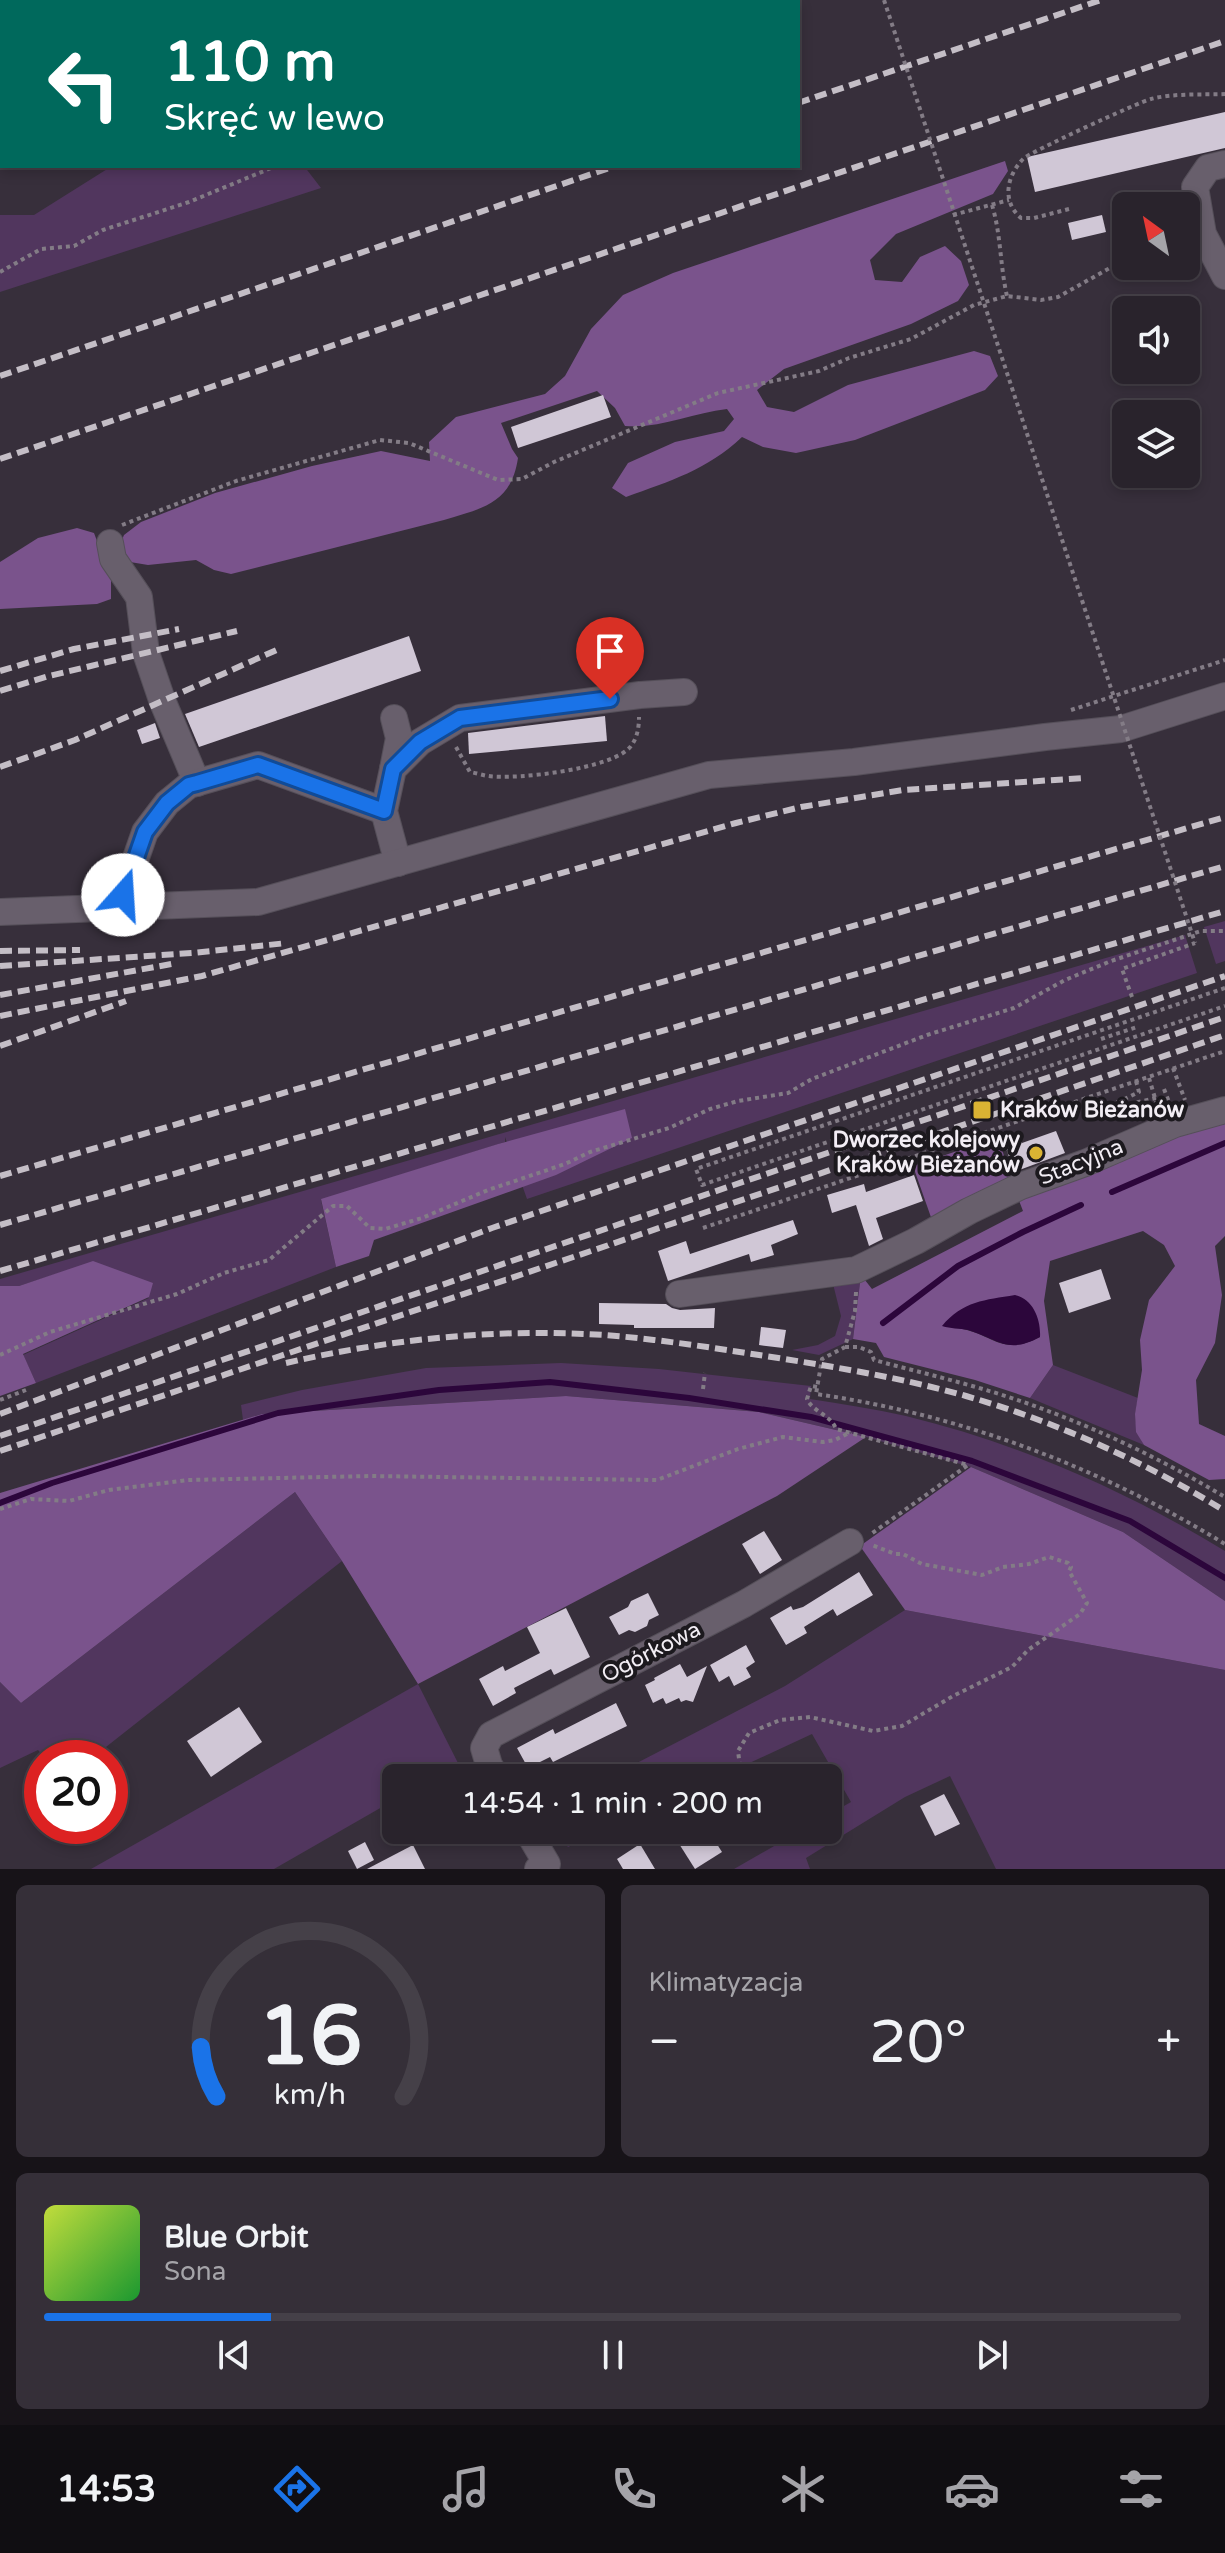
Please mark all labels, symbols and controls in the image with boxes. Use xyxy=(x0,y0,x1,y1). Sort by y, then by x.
text: 110 m xyxy=(164,29,335,96)
icon: left xyxy=(32,32,136,136)
text: Skręć w lewo xyxy=(164,97,385,140)
north arrow xyxy=(1112,192,1200,280)
map controls xyxy=(1112,192,1200,488)
button: sound xyxy=(1112,296,1200,384)
button: layers xyxy=(1112,400,1200,488)
pin xyxy=(576,617,644,699)
icon: arrive xyxy=(588,629,632,673)
position arrow xyxy=(81,853,165,937)
place label: Kraków Bieżanów xyxy=(1000,1097,1185,1123)
marker: Kraków Bieżanów xyxy=(971,1099,993,1121)
place label: Dworzec kolejowy Kraków Bieżanów xyxy=(832,1127,1021,1178)
street label: Stacyjna xyxy=(1035,1133,1127,1191)
marker: Dworzec kolejowy Kraków Bieżanów xyxy=(1027,1144,1045,1162)
street label: Ogórkowa xyxy=(597,1616,705,1688)
speed limit sign: 20 xyxy=(24,1740,128,1844)
text: 14:54 · 1 min · 200 m xyxy=(461,1785,763,1822)
text: Klimatyzacja xyxy=(649,1967,803,1998)
text: 16 xyxy=(258,1987,362,2087)
text: 20° xyxy=(869,2007,967,2079)
text: − xyxy=(649,2016,680,2069)
text: + xyxy=(1156,2016,1181,2069)
text: km/h xyxy=(274,2078,346,2112)
text: Blue Orbit xyxy=(164,2219,309,2256)
text: Sona xyxy=(164,2256,226,2287)
icon: previous xyxy=(212,2333,256,2377)
icon: pause xyxy=(591,2333,635,2377)
icon: next xyxy=(970,2333,1014,2377)
icon: directions xyxy=(269,2461,325,2517)
icon: music xyxy=(438,2461,494,2517)
icon: phone xyxy=(606,2461,662,2517)
icon: climate xyxy=(775,2461,831,2517)
icon: car xyxy=(944,2461,1000,2517)
icon: filters xyxy=(1113,2461,1169,2517)
text: 14:53 xyxy=(56,2468,156,2511)

